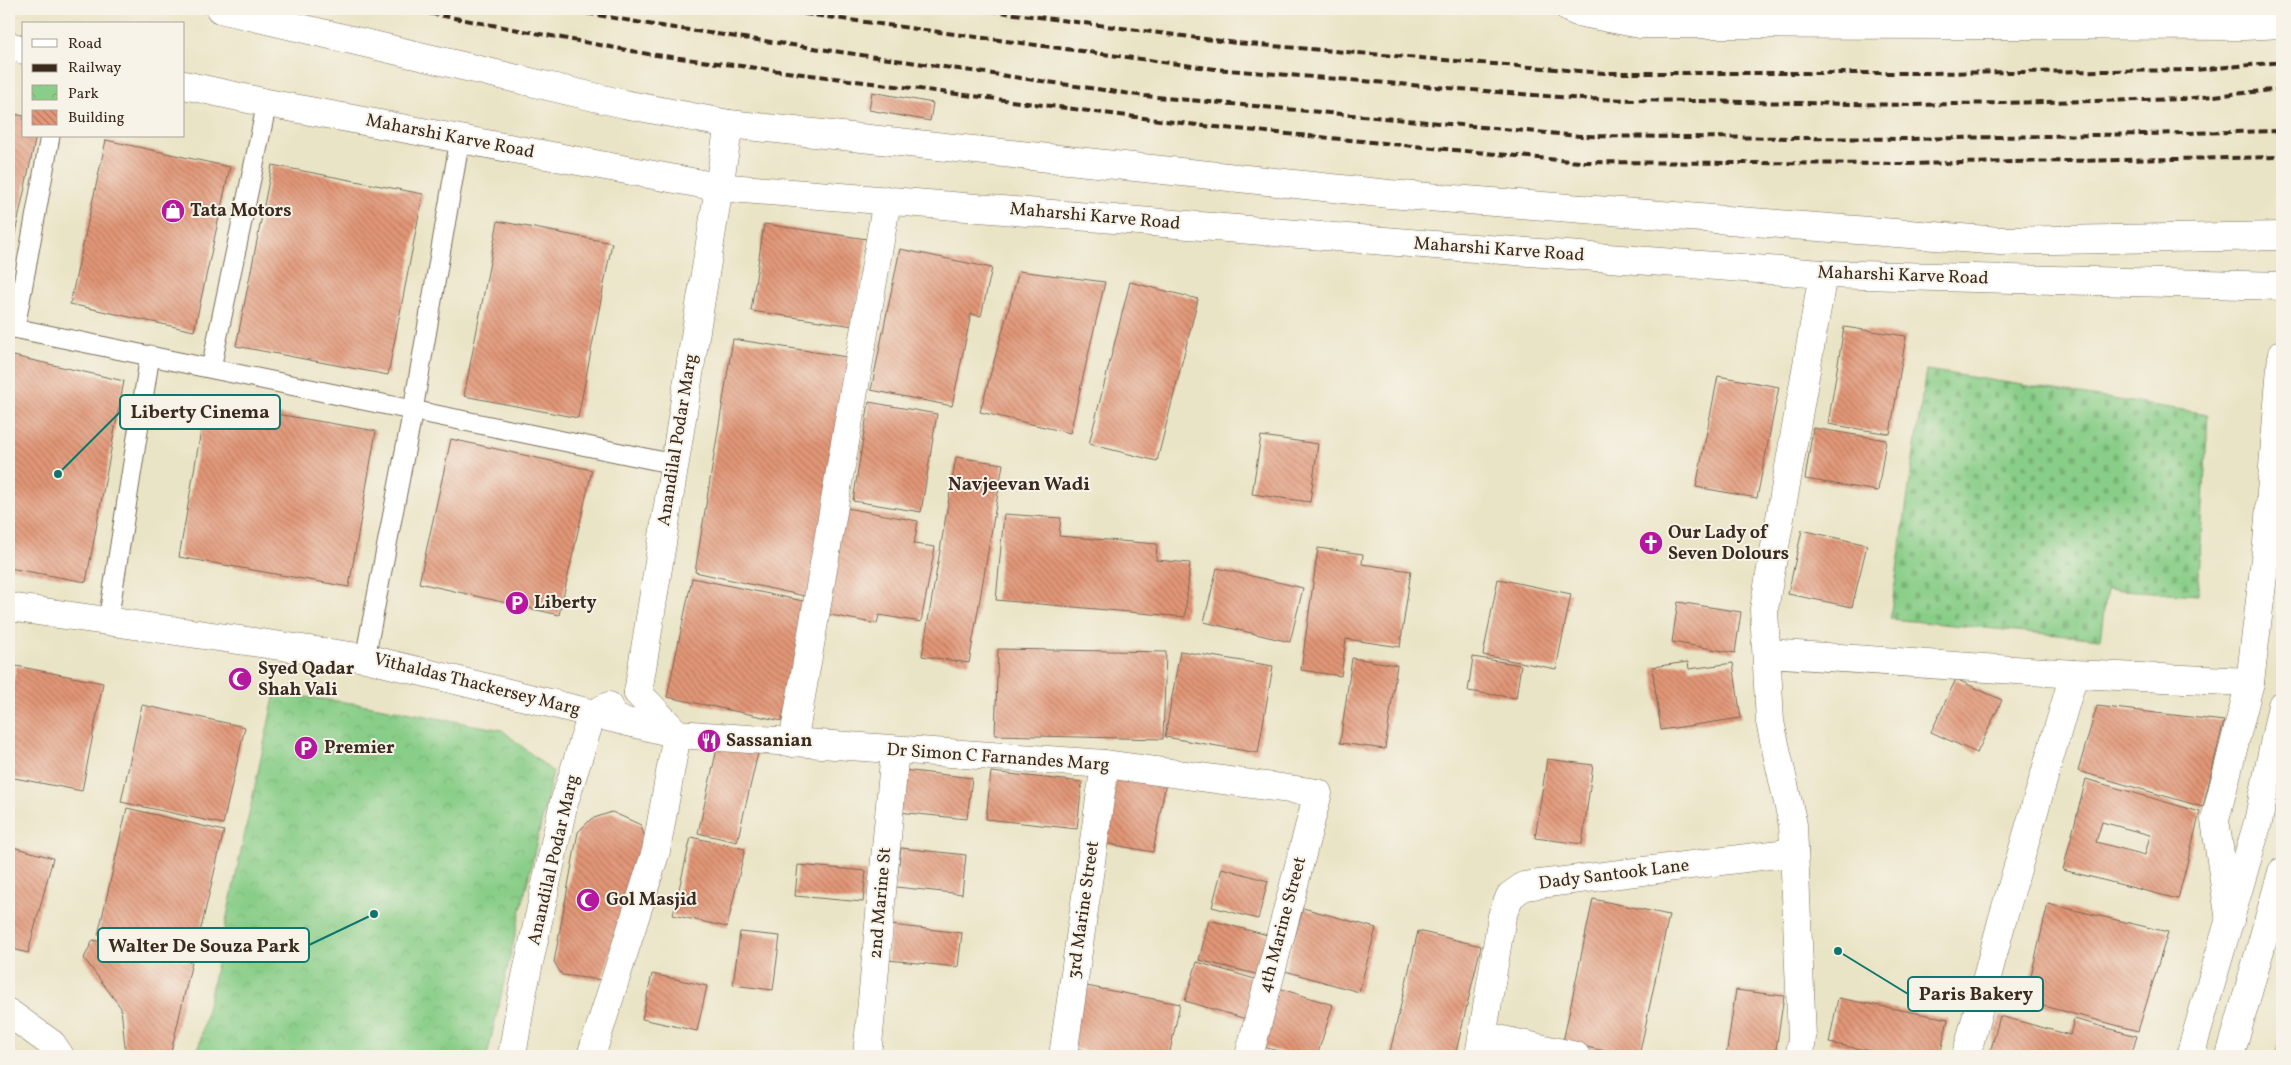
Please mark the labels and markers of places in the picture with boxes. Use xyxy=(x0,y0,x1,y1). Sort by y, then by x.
shop icon: Tata Motors xyxy=(160,198,186,224)
place label: Tata Motors xyxy=(190,199,291,224)
callout: Liberty Cinema xyxy=(120,395,280,429)
place label: Our Lady of Seven Dolours xyxy=(1668,521,1789,567)
church icon: Our Lady of Seven Dolours xyxy=(1638,530,1664,556)
parking icon: Liberty xyxy=(504,590,530,616)
place label: Liberty xyxy=(534,591,597,616)
place label: Syed Qadar Shah Vali xyxy=(258,657,355,703)
mosque icon: Syed Qadar Shah Vali xyxy=(227,666,253,692)
restaurant icon: Sassanian xyxy=(696,728,722,754)
place label: Sassanian xyxy=(726,729,812,754)
parking icon: Premier xyxy=(293,735,319,761)
place label: Premier xyxy=(324,736,395,761)
mosque icon: Gol Masjid xyxy=(575,887,601,913)
place label: Gol Masjid xyxy=(606,888,697,913)
callout: Walter De Souza Park xyxy=(98,928,309,962)
callout: Paris Bakery xyxy=(1908,977,2043,1011)

